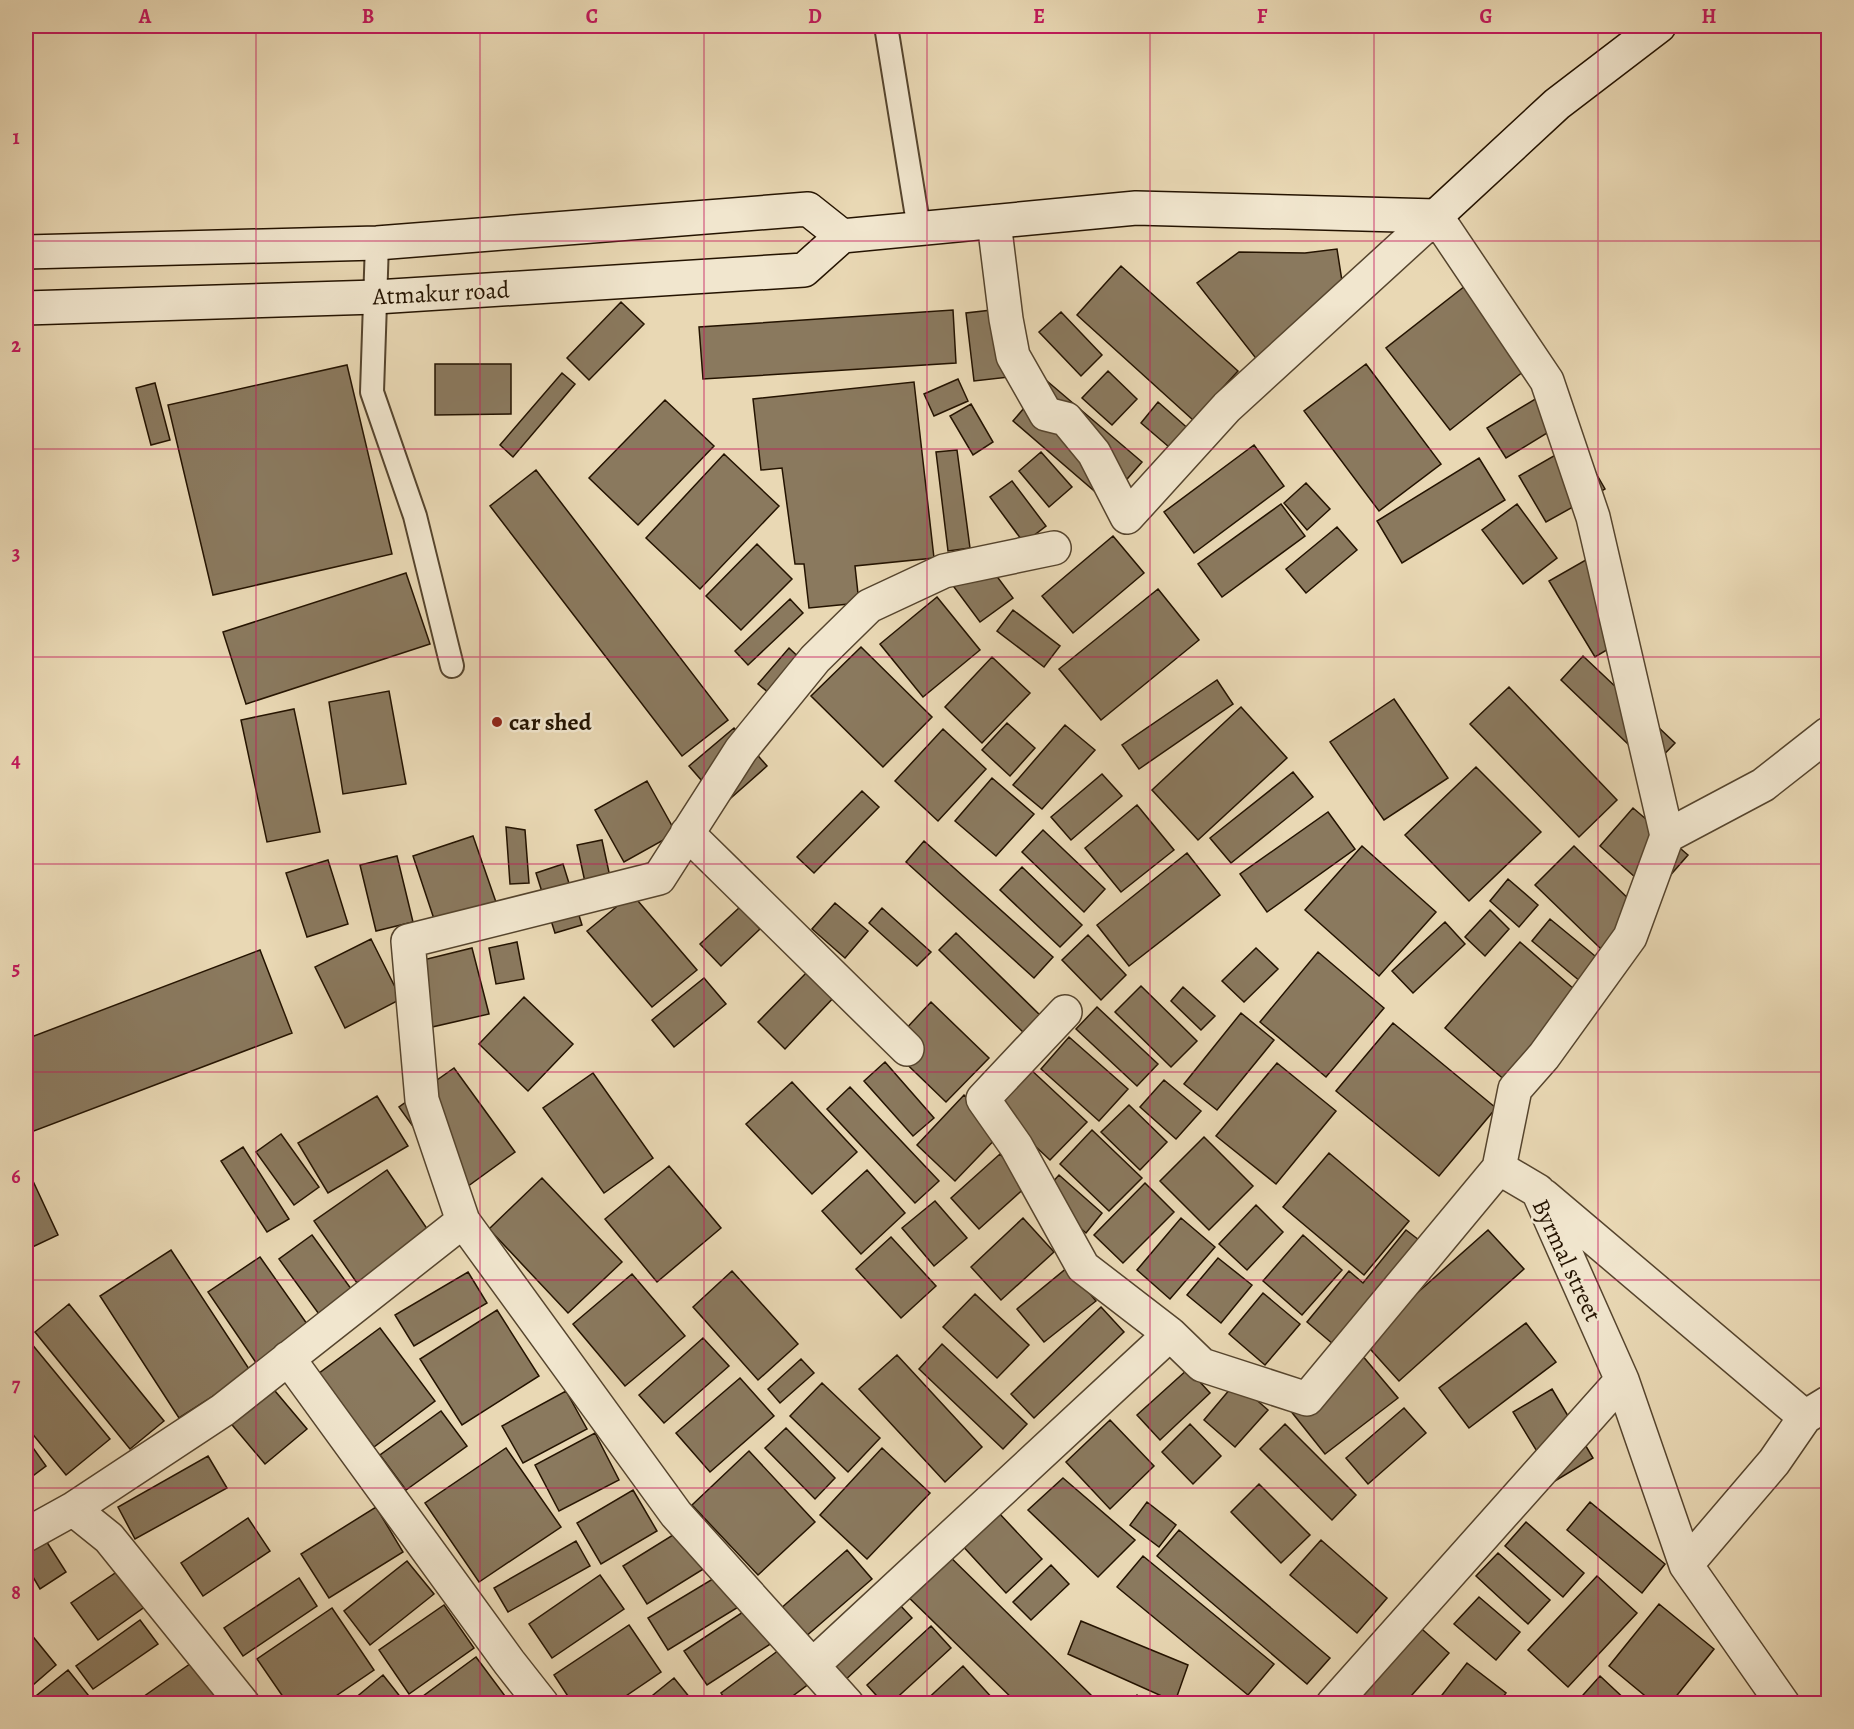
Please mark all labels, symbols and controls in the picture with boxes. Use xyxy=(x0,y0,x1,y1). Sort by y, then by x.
text: A xyxy=(138,3,152,30)
text: B xyxy=(362,3,374,30)
text: C xyxy=(586,3,598,30)
text: D xyxy=(808,3,822,30)
text: E xyxy=(1033,3,1045,30)
text: F xyxy=(1257,3,1268,30)
text: G xyxy=(1479,3,1493,30)
text: H xyxy=(1702,3,1717,30)
text: 1 xyxy=(12,124,20,151)
street label: Atmakur road xyxy=(371,273,510,313)
text: 2 xyxy=(11,332,21,359)
text: 3 xyxy=(12,540,20,567)
place label: car shed xyxy=(509,706,592,738)
marker: car shed xyxy=(490,715,504,729)
text: 4 xyxy=(11,747,21,774)
text: 5 xyxy=(12,955,20,982)
text: 6 xyxy=(11,1163,21,1190)
street label: Byrmal street xyxy=(1525,1194,1609,1327)
text: 7 xyxy=(12,1371,21,1398)
text: 8 xyxy=(11,1579,21,1606)

